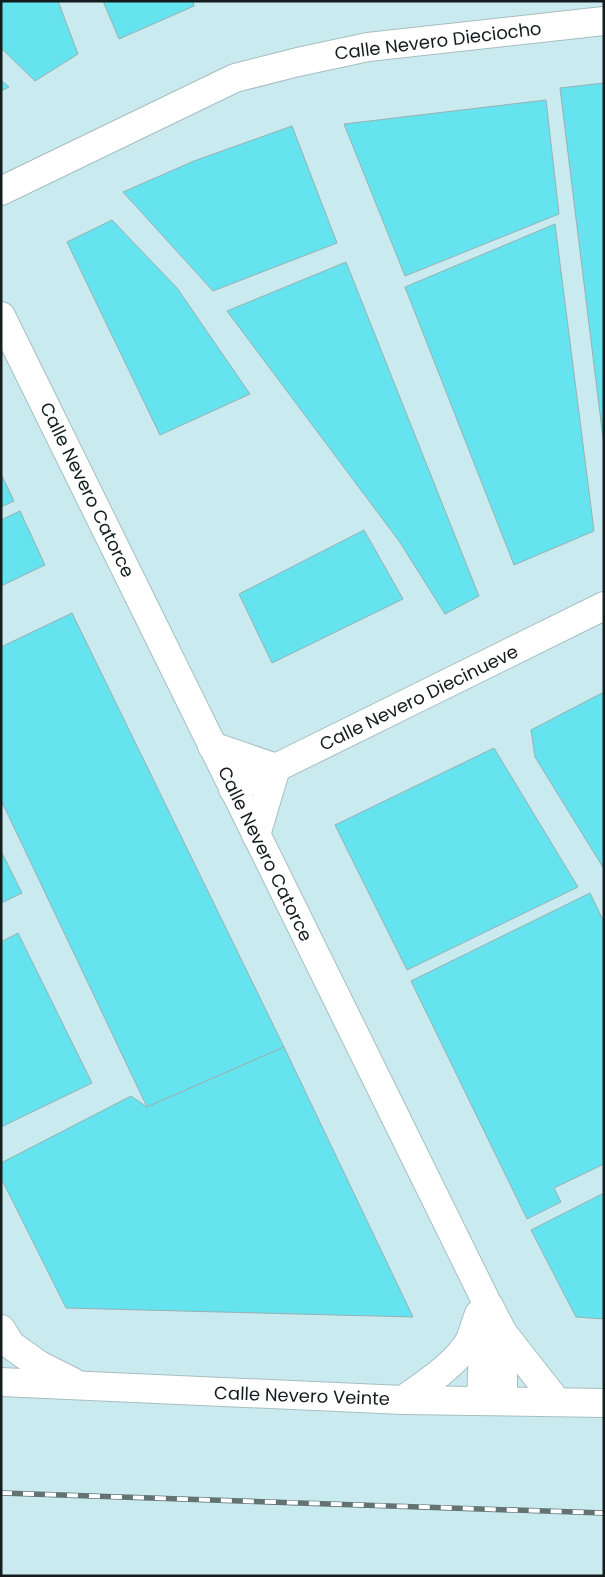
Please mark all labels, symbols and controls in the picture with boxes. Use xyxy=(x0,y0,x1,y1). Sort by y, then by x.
street label: Calle Nevero Dieciocho xyxy=(333,15,543,66)
street label: Calle Nevero Catorce xyxy=(34,398,141,582)
street label: Calle Nevero Diecinueve xyxy=(315,639,522,757)
street label: Calle Nevero Catorce xyxy=(212,762,319,946)
street label: Calle Nevero Veinte xyxy=(214,1380,390,1411)

